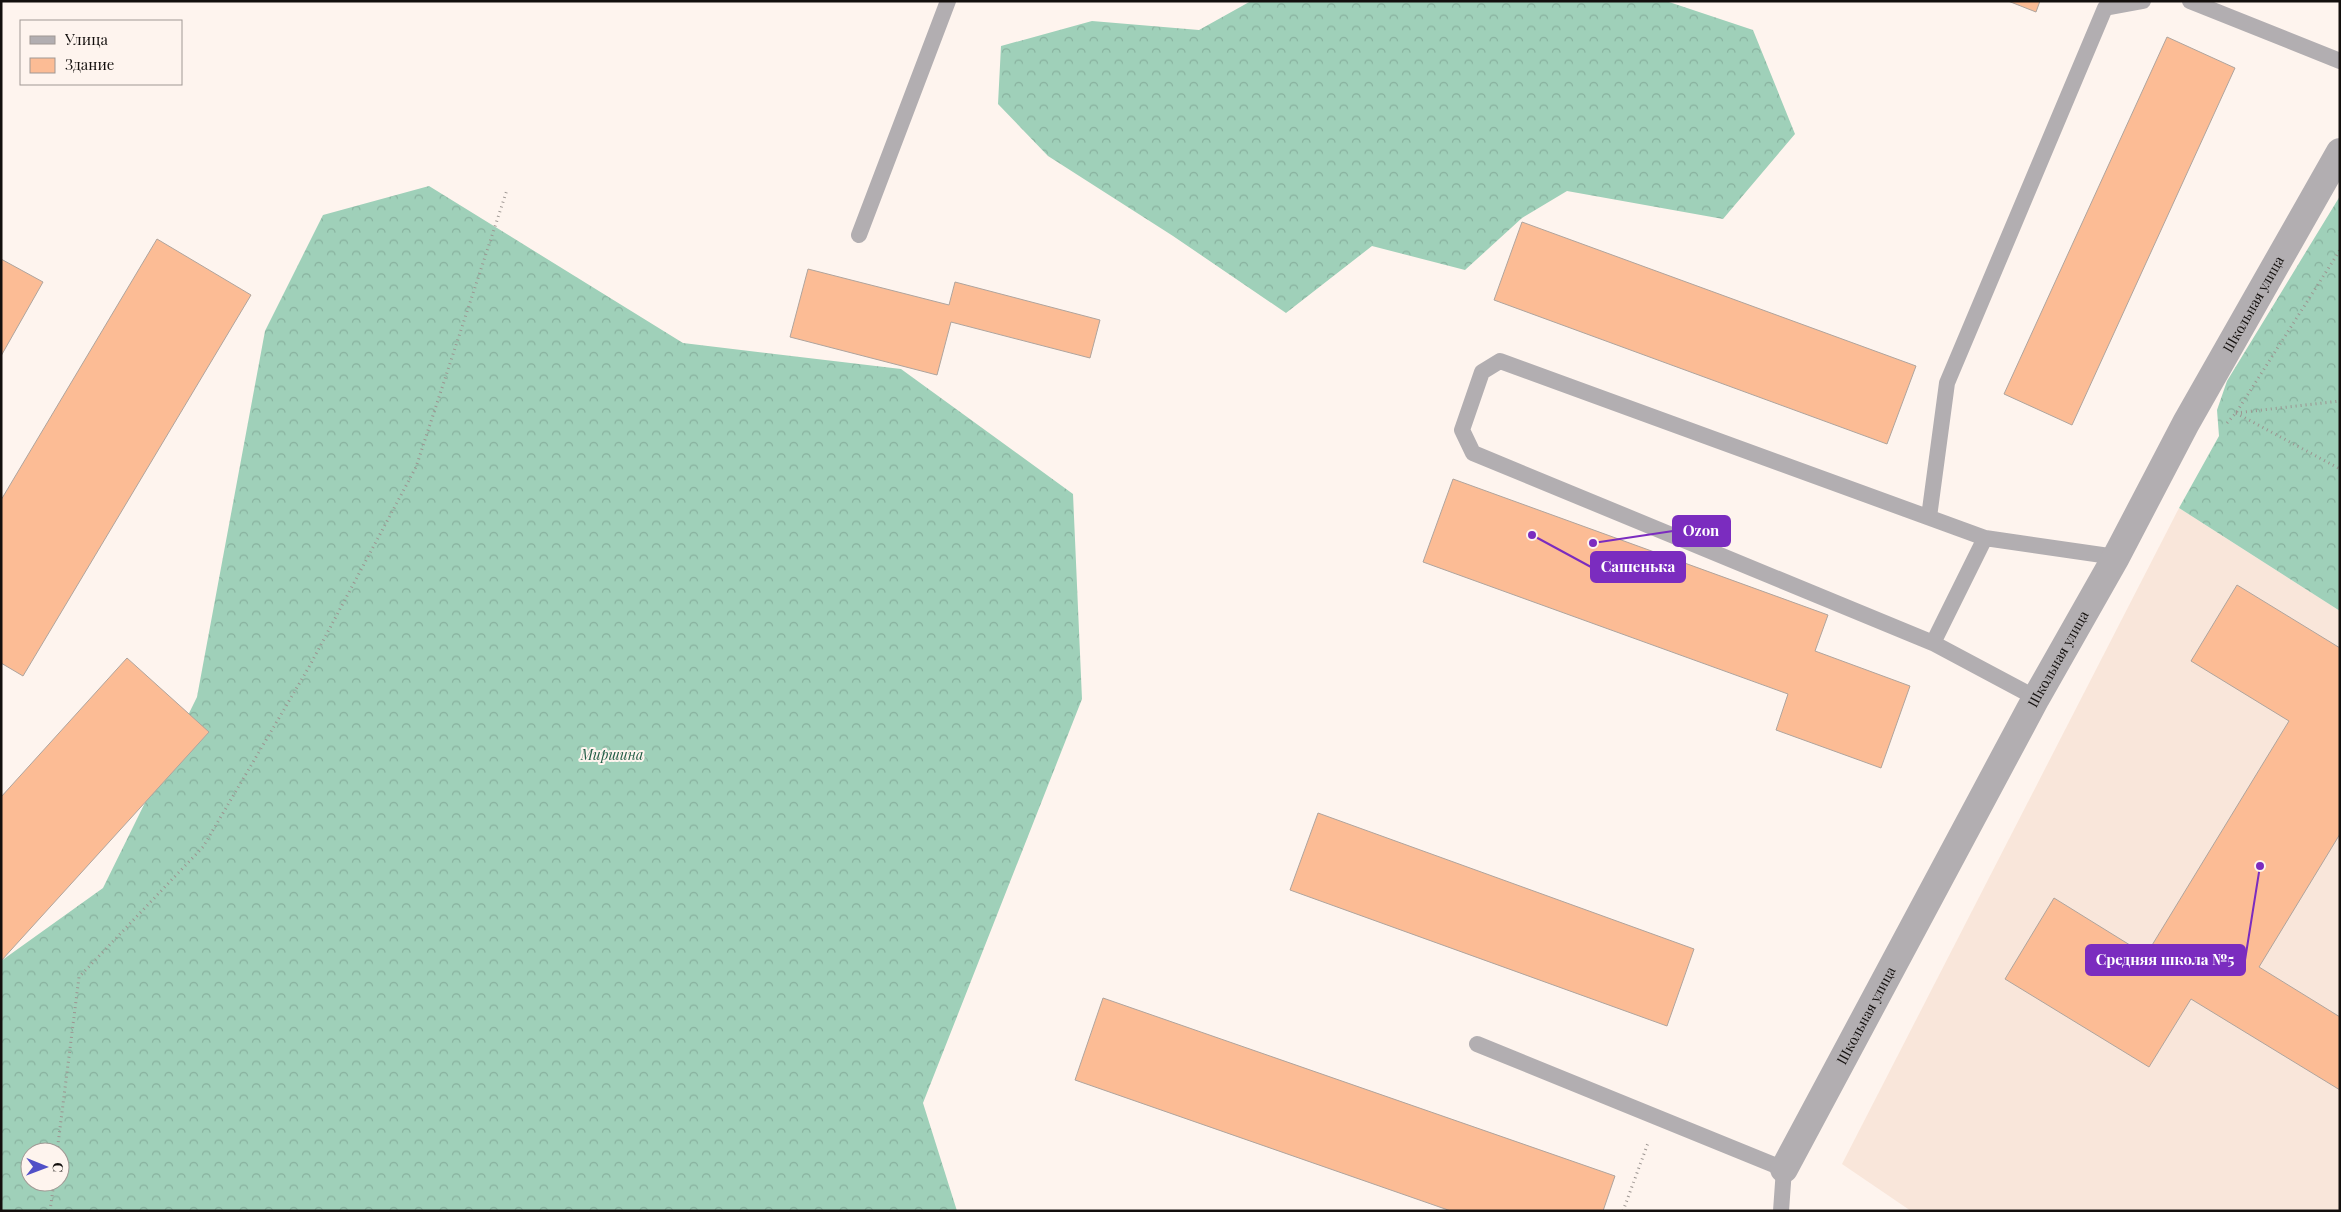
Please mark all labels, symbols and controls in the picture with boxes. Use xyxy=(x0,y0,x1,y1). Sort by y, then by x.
legend xyxy=(20,20,182,85)
text: Улица xyxy=(64,29,108,49)
text: Здание xyxy=(65,54,114,74)
street label: Школьная улица xyxy=(2218,252,2288,356)
callout: Ozon xyxy=(1673,516,1730,546)
text: Ozon xyxy=(1683,520,1720,540)
callout: Сашенька xyxy=(1591,552,1685,582)
text: Сашенька xyxy=(1601,556,1676,576)
street label: Школьная улица xyxy=(2023,607,2093,710)
park label: Миршина xyxy=(580,745,643,764)
callout: Средняя школа №5 xyxy=(2086,945,2245,975)
text: Средняя школа №5 xyxy=(2096,949,2234,969)
street label: Школьная улица xyxy=(1832,963,1900,1068)
north arrow xyxy=(20,1142,70,1192)
text: С xyxy=(49,1162,68,1172)

